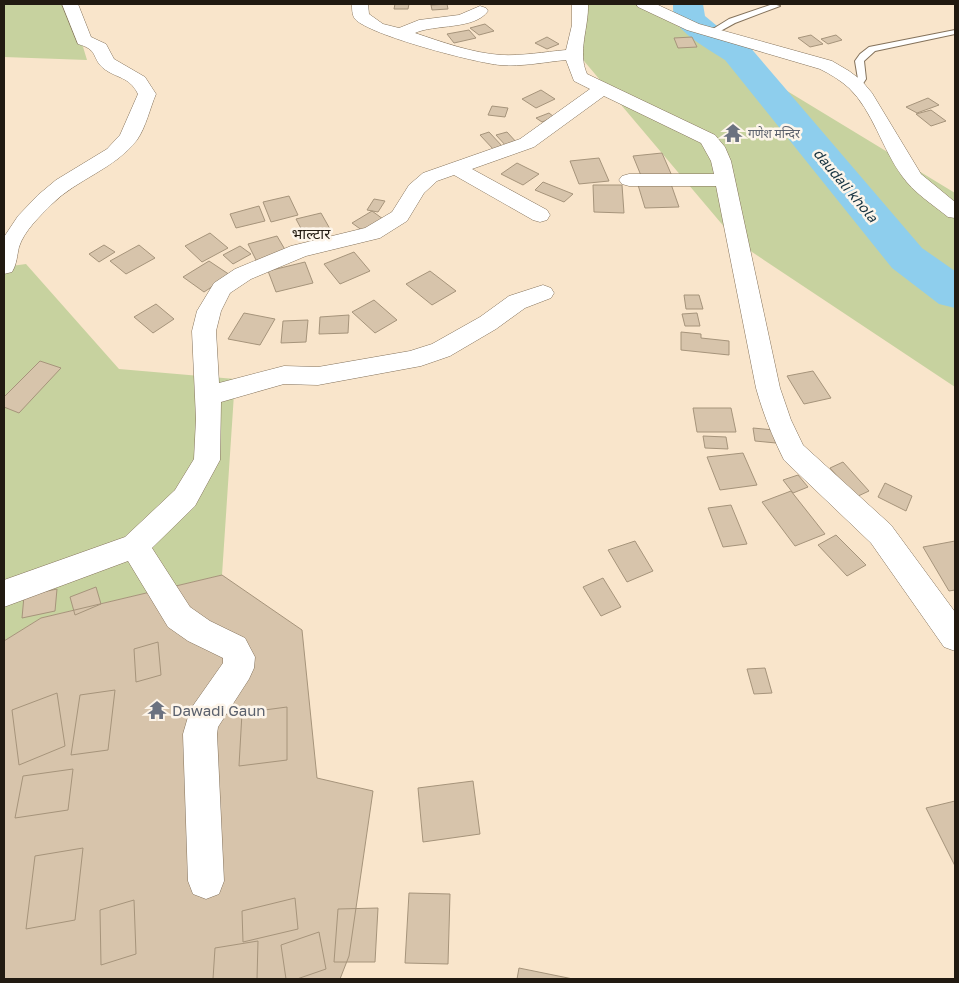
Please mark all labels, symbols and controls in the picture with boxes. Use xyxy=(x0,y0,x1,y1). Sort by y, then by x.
temple icon: गणेश मन्दिर xyxy=(722,122,744,144)
place label: गणेश मन्दिर xyxy=(748,126,801,141)
water label: daudali khola xyxy=(810,145,882,226)
district label: भाल्टार xyxy=(292,224,331,242)
temple icon: Dawadi Gaun xyxy=(146,699,168,721)
place label: Dawadi Gaun xyxy=(172,701,266,719)

